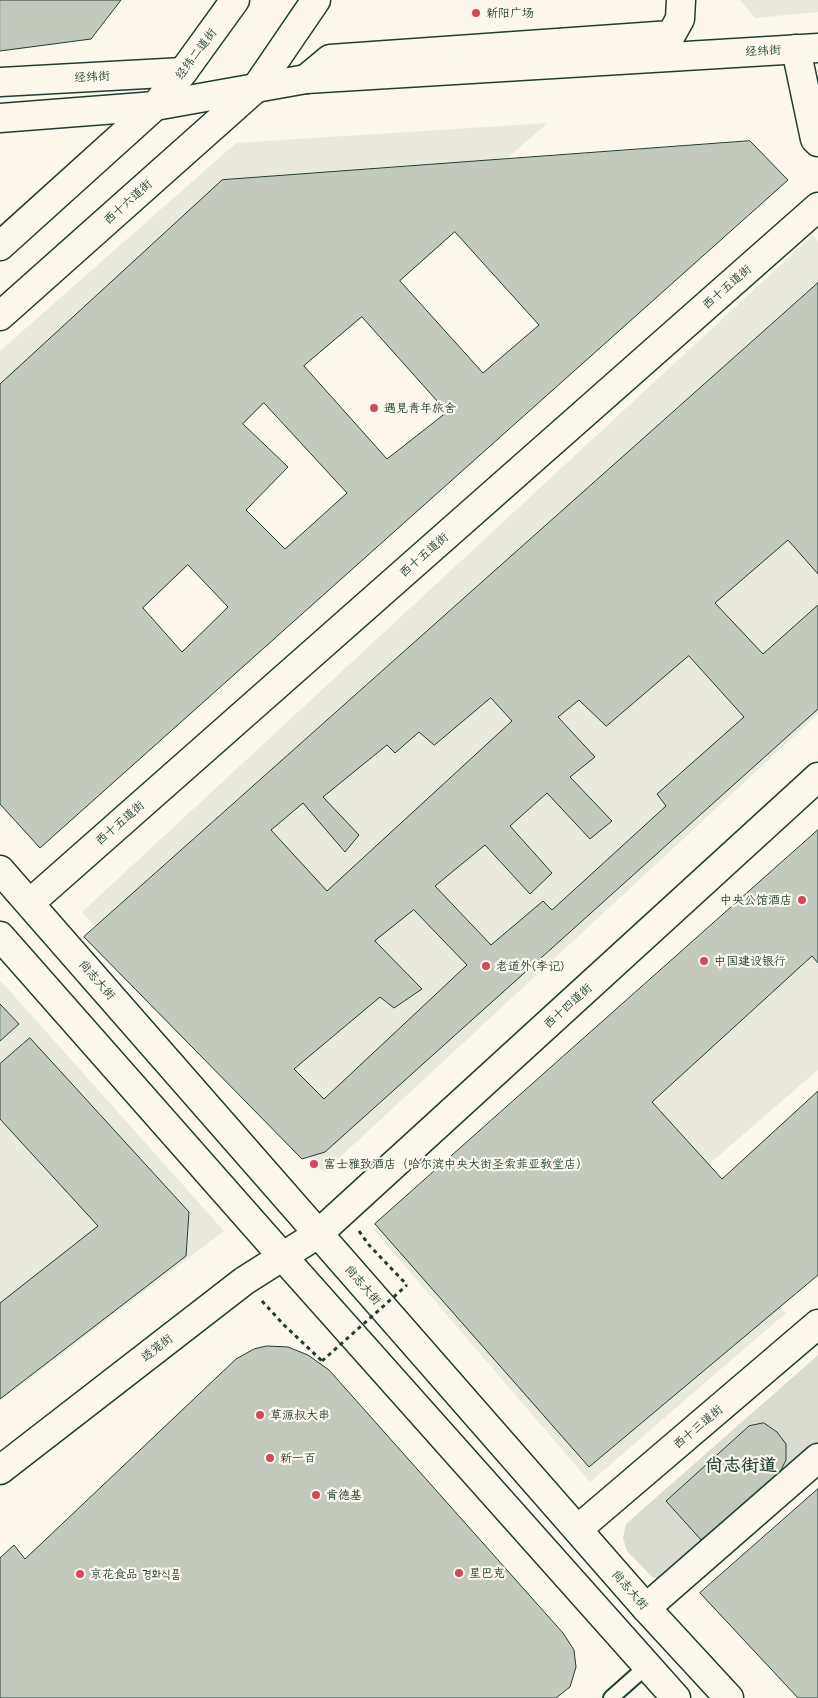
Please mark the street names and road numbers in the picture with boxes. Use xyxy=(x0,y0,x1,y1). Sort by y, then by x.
street label: 经纬二道街 xyxy=(172,26,220,82)
street label: 经纬街 xyxy=(745,43,781,59)
street label: 经纬街 xyxy=(74,69,110,85)
street label: 西十六道街 xyxy=(101,177,155,227)
street label: 西十五道街 xyxy=(700,262,754,312)
street label: 西十五道街 xyxy=(397,530,451,580)
street label: 西十五道街 xyxy=(93,798,147,848)
street label: 尚志大街 xyxy=(76,957,118,1003)
street label: 西十四道街 xyxy=(541,981,595,1031)
street label: 尚志大街 xyxy=(342,1262,384,1308)
street label: 透笼街 xyxy=(138,1331,176,1365)
street label: 西十三道街 xyxy=(670,1402,726,1452)
street label: 尚志大街 xyxy=(609,1567,651,1613)

